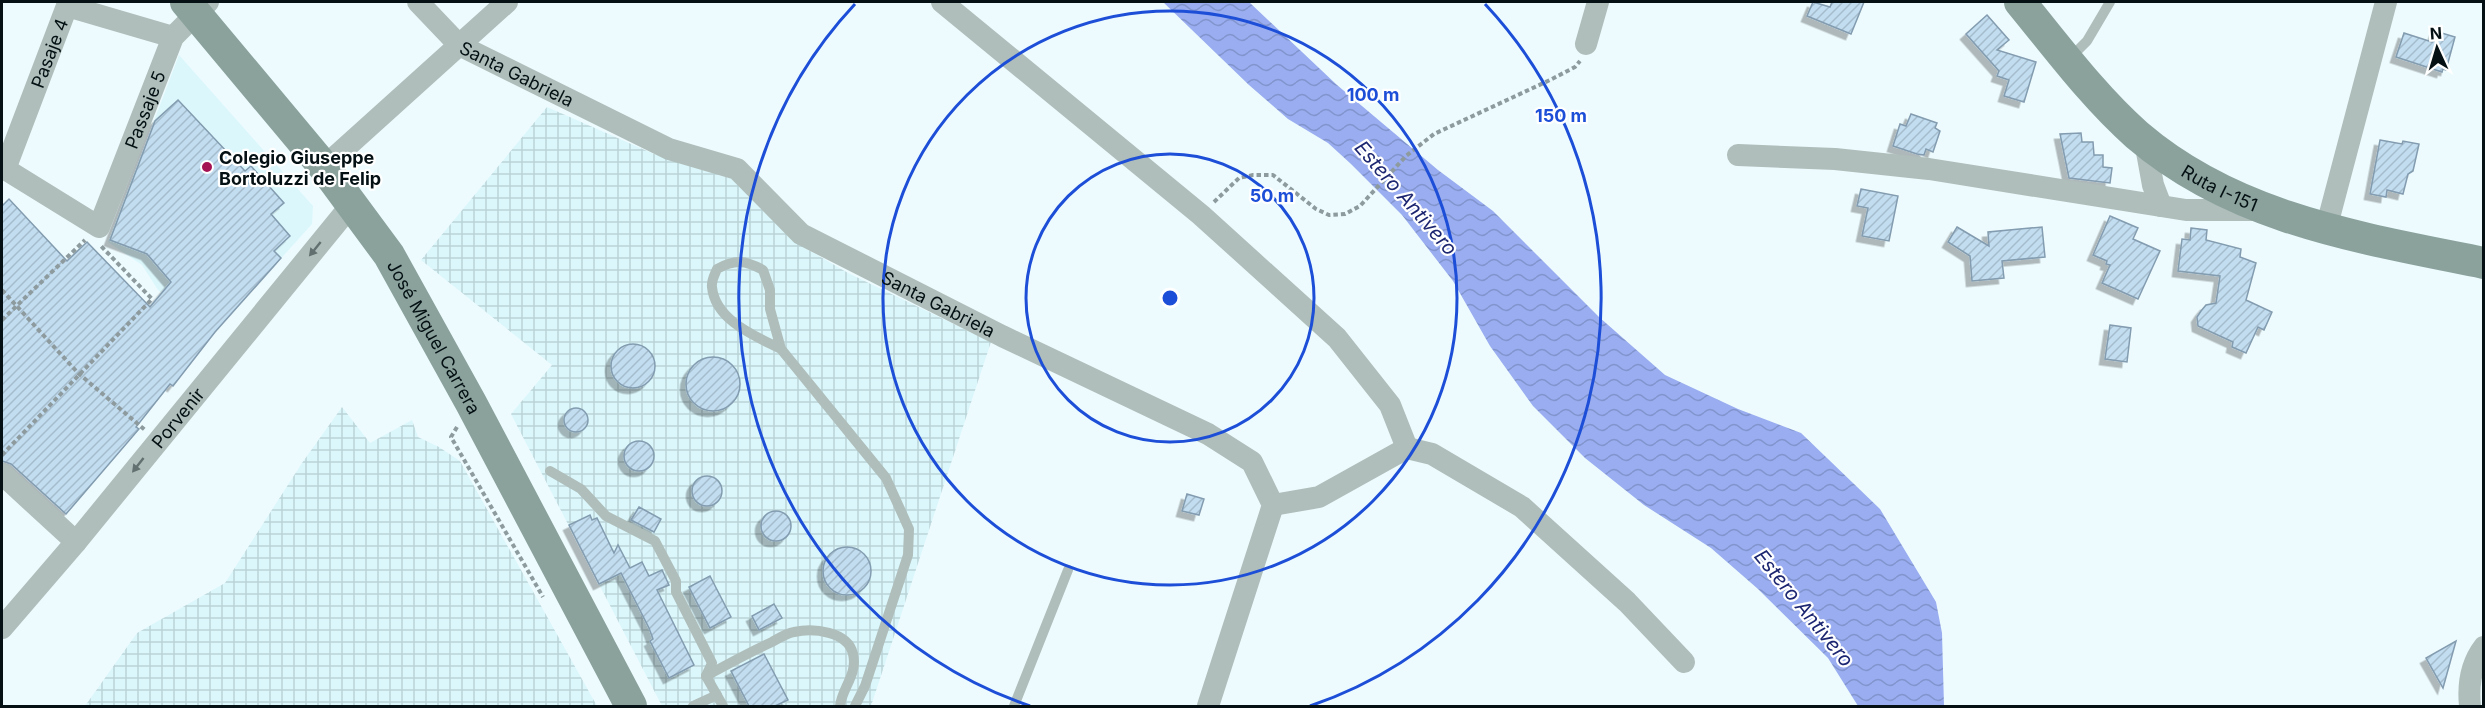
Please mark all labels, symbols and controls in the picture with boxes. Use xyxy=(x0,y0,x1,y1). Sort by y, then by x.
street label: Pasaje 4 xyxy=(26,15,72,91)
north arrow xyxy=(2407,18,2467,78)
text: N xyxy=(2429,23,2443,43)
street label: Santa Gabriela xyxy=(456,37,577,111)
street label: Passaje 5 xyxy=(120,68,169,151)
text: 100 m xyxy=(1347,84,1399,105)
text: 150 m xyxy=(1535,105,1587,126)
water label: Estero Antivero xyxy=(1350,136,1462,260)
place label: Colegio Giuseppe Bortoluzzi de Felip xyxy=(219,147,381,189)
marker: Colegio Giuseppe Bortoluzzi de Felip xyxy=(200,160,214,174)
street label: Ruta I-151 xyxy=(2178,160,2261,215)
text: 50 m xyxy=(1250,185,1294,206)
one-way arrow xyxy=(309,242,322,257)
street label: José Miguel Carrera xyxy=(383,256,485,417)
street label: Santa Gabriela xyxy=(878,266,999,341)
centre of rings xyxy=(1160,288,1180,308)
street label: Porvenir xyxy=(147,383,208,452)
one-way arrow xyxy=(131,457,144,473)
water label: Estero Antivero xyxy=(1749,545,1859,671)

